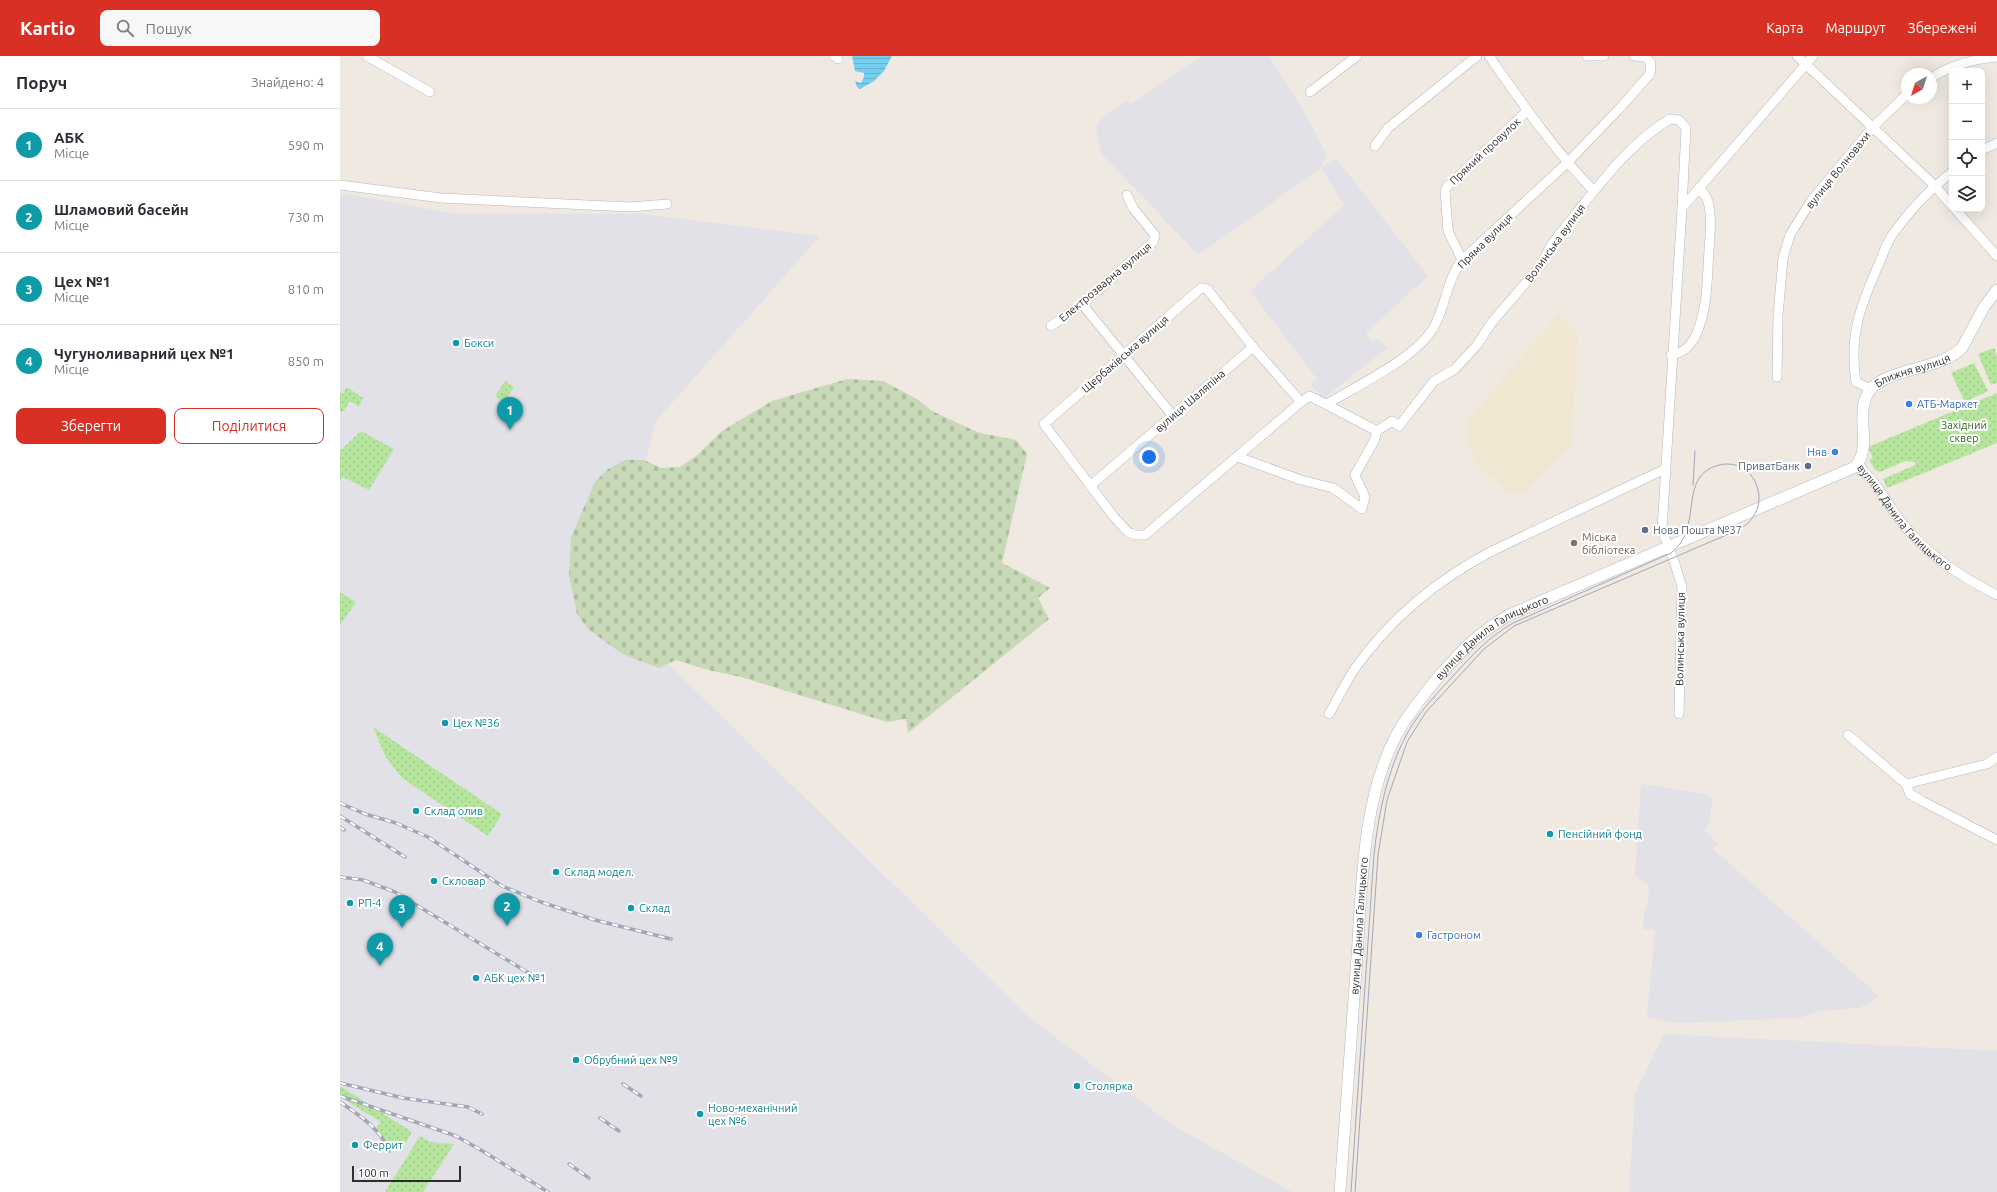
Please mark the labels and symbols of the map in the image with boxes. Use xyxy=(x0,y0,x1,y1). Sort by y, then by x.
north arrow xyxy=(1901,68,1937,104)
street label: Прямий провулок xyxy=(1447,115,1523,187)
street label: вулиця Волновахи xyxy=(1803,129,1873,211)
street label: Волинська вулиця xyxy=(1523,202,1587,284)
street label: Пряма вулиця xyxy=(1455,211,1515,271)
street label: Електрозварна вулиця xyxy=(1057,240,1153,324)
street label: Щербаківська вулиця xyxy=(1079,313,1171,395)
place label: Бокси xyxy=(464,337,494,349)
marker: Бокси xyxy=(451,338,461,348)
street label: Ближня вулиця xyxy=(1872,351,1952,390)
street label: вулиця Шаляпіна xyxy=(1153,367,1227,435)
pin: 1 xyxy=(497,397,523,430)
place label: АТБ-Маркет xyxy=(1917,398,1978,410)
marker: АТБ-Маркет xyxy=(1904,399,1914,409)
park label: Західний сквер xyxy=(1941,419,1987,444)
place label: Няв xyxy=(1807,446,1827,458)
your location xyxy=(1139,447,1159,467)
marker: Няв xyxy=(1830,447,1840,457)
place label: ПриватБанк xyxy=(1738,460,1800,472)
marker: ПриватБанк xyxy=(1803,461,1813,471)
street label: вулиця Данила Галицького xyxy=(1855,462,1954,573)
place label: Нова Пошта №37 xyxy=(1653,524,1742,536)
marker: Нова Пошта №37 xyxy=(1640,525,1650,535)
place label: Міська бібліотека xyxy=(1582,531,1635,556)
marker: Міська бібліотека xyxy=(1569,538,1579,548)
street label: Волинська вулиця xyxy=(1673,592,1687,686)
street label: вулиця Данила Галицького xyxy=(1433,593,1550,682)
place label: Цех №36 xyxy=(453,717,499,729)
marker: Цех №36 xyxy=(440,718,450,728)
place label: Склад олив xyxy=(424,805,483,817)
marker: Склад олив xyxy=(411,806,421,816)
place label: Пенсійний фонд xyxy=(1558,828,1643,840)
marker: Пенсійний фонд xyxy=(1545,829,1555,839)
street label: вулиця Данила Галицького xyxy=(1348,856,1370,995)
place label: Склад модел. xyxy=(564,866,634,878)
marker: Склад модел. xyxy=(551,867,561,877)
place label: Скловар xyxy=(442,875,486,887)
marker: Скловар xyxy=(429,876,439,886)
pin: 2 xyxy=(494,893,520,926)
pin: 3 xyxy=(389,895,415,928)
place label: РП-4 xyxy=(358,897,382,909)
marker: РП-4 xyxy=(345,898,355,908)
place label: Склад xyxy=(639,902,671,914)
marker: Склад xyxy=(626,903,636,913)
place label: Гастроном xyxy=(1427,929,1481,941)
marker: Гастроном xyxy=(1414,930,1424,940)
pin: 4 xyxy=(367,933,393,966)
place label: АБК цех №1 xyxy=(484,972,546,984)
marker: АБК цех №1 xyxy=(471,973,481,983)
place label: Обрубний цех №9 xyxy=(584,1054,678,1066)
marker: Обрубний цех №9 xyxy=(571,1055,581,1065)
place label: Столярка xyxy=(1085,1080,1133,1092)
marker: Столярка xyxy=(1072,1081,1082,1091)
place label: Ново-механічний цех №6 xyxy=(708,1102,798,1127)
marker: Ново-механічний цех №6 xyxy=(695,1109,705,1119)
place label: Феррит xyxy=(363,1139,403,1151)
marker: Феррит xyxy=(350,1140,360,1150)
scale bar xyxy=(352,1164,461,1183)

